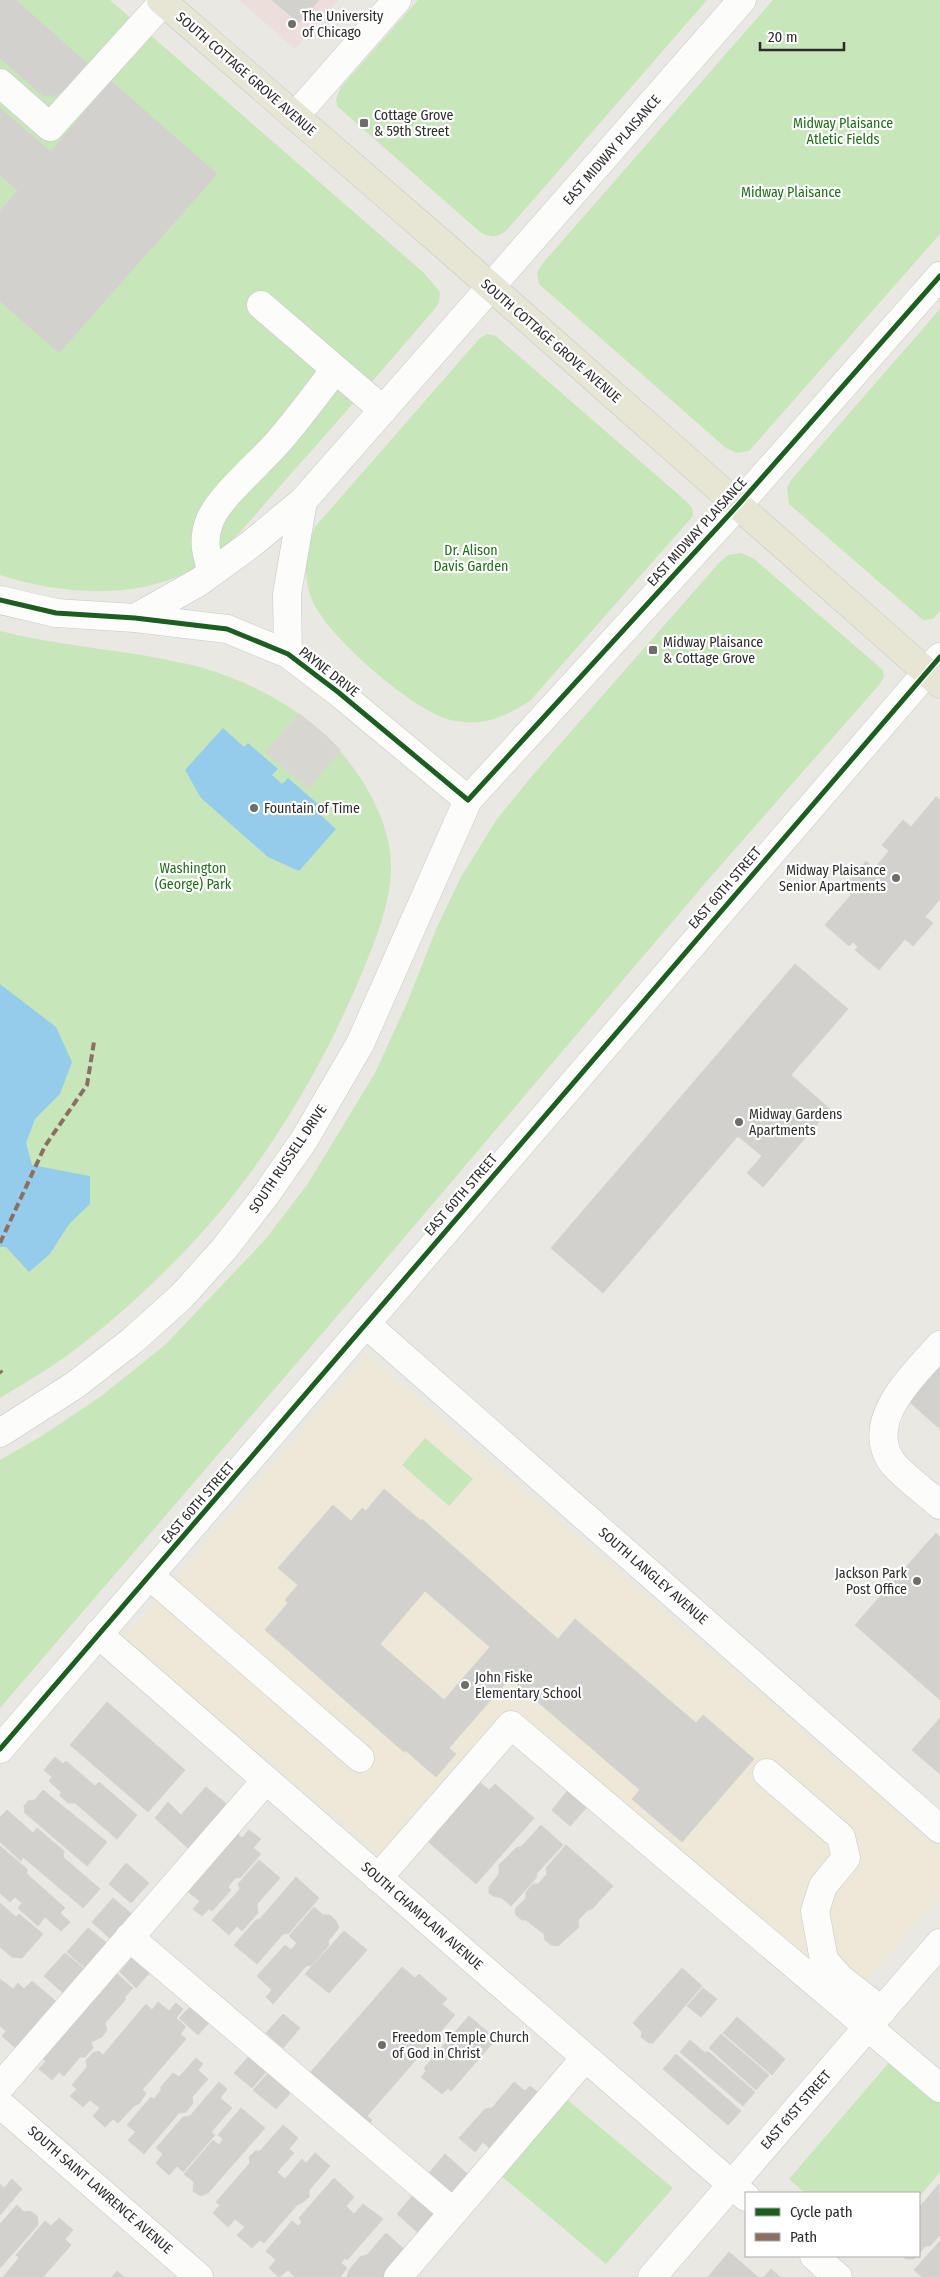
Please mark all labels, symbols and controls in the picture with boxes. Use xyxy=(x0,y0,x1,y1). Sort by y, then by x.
place label: The University of Chicago xyxy=(302,8,384,41)
street label: SOUTH COTTAGE GROVE AVENUE xyxy=(172,9,320,140)
marker: The University of Chicago xyxy=(286,18,298,30)
scale bar xyxy=(760,20,844,52)
text: 20 m xyxy=(768,28,798,46)
street label: EAST MIDWAY PLAISANCE xyxy=(559,91,665,209)
place label: Cottage Grove & 59th Street xyxy=(374,107,454,140)
park label: Midway Plaisance Atletic Fields xyxy=(793,115,893,148)
marker: Cottage Grove & 59th Street xyxy=(358,117,370,129)
park label: Midway Plaisance xyxy=(741,184,841,201)
street label: SOUTH COTTAGE GROVE AVENUE xyxy=(477,276,625,407)
street label: EAST MIDWAY PLAISANCE xyxy=(644,474,751,590)
park label: Dr. Alison Davis Garden xyxy=(434,542,508,575)
place label: Midway Plaisance & Cottage Grove xyxy=(663,634,763,667)
street label: PAYNE DRIVE xyxy=(296,643,363,701)
marker: Midway Plaisance & Cottage Grove xyxy=(647,644,659,656)
place label: Fountain of Time xyxy=(264,800,360,817)
marker: Fountain of Time xyxy=(248,802,260,814)
street label: EAST 60TH STREET xyxy=(685,843,765,932)
park label: Washington (George) Park xyxy=(155,860,232,893)
place label: Midway Plaisance Senior Apartments xyxy=(779,862,886,895)
marker: Midway Plaisance Senior Apartments xyxy=(890,872,902,884)
street label: SOUTH RUSSELL DRIVE xyxy=(245,1101,331,1216)
place label: Midway Gardens Apartments xyxy=(749,1106,842,1139)
marker: Midway Gardens Apartments xyxy=(733,1116,745,1128)
street label: EAST 60TH STREET xyxy=(421,1150,501,1239)
street label: EAST 60TH STREET xyxy=(158,1458,238,1547)
street label: SOUTH LANGLEY AVENUE xyxy=(595,1524,712,1628)
place label: Jackson Park Post Office xyxy=(835,1565,907,1598)
marker: Jackson Park Post Office xyxy=(911,1575,923,1587)
place label: John Fiske Elementary School xyxy=(475,1669,582,1702)
marker: John Fiske Elementary School xyxy=(459,1679,471,1691)
street label: SOUTH CHAMPLAIN AVENUE xyxy=(358,1859,487,1974)
place label: Freedom Temple Church of God in Christ xyxy=(392,2029,529,2062)
marker: Freedom Temple Church of God in Christ xyxy=(376,2039,388,2051)
street label: EAST 61ST STREET xyxy=(757,2067,835,2153)
street label: SOUTH SAINT LAWRENCE AVENUE xyxy=(24,2122,176,2258)
legend xyxy=(745,2192,920,2257)
text: Cycle path xyxy=(790,2203,853,2221)
text: Path xyxy=(790,2228,817,2246)

